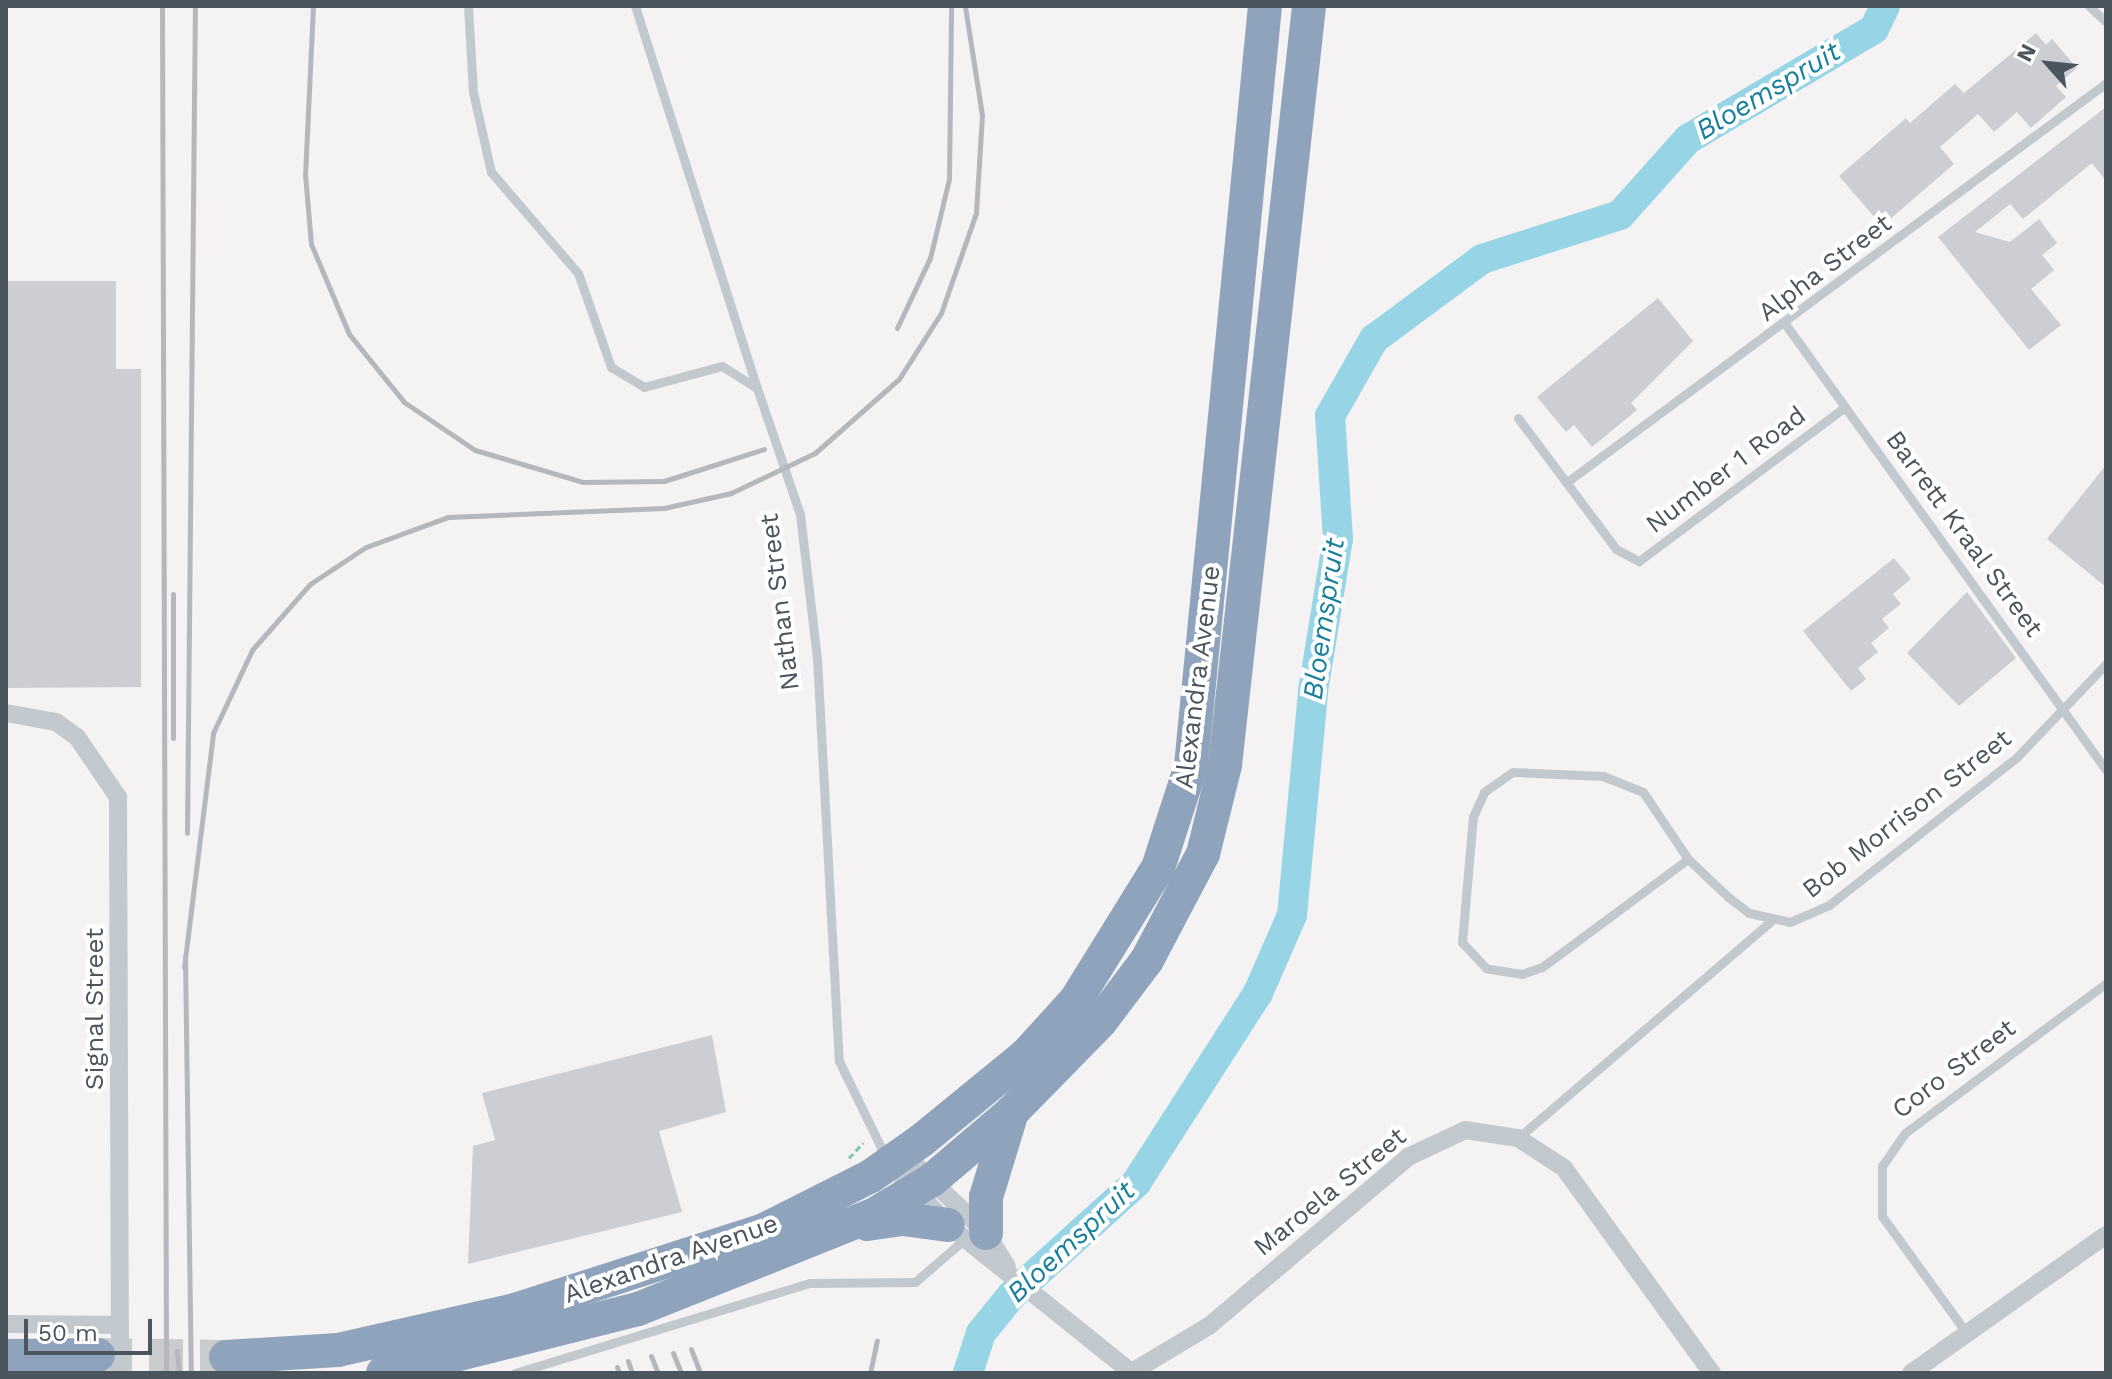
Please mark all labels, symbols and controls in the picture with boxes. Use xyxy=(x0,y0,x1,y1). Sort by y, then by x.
north arrow xyxy=(2008,24,2088,104)
water label: Bloemspruit xyxy=(1690,35,1846,147)
text: N xyxy=(2011,40,2041,66)
street label: Alpha Street xyxy=(1752,208,1898,328)
street label: Number 1 Road xyxy=(1640,399,1812,541)
street label: Barrett Kraal Street xyxy=(1879,425,2049,643)
street label: Nathan Street xyxy=(754,512,806,692)
water label: Bloemspruit xyxy=(1296,536,1352,702)
street label: Alexandra Avenue xyxy=(1169,563,1227,791)
street label: Bob Morrison Street xyxy=(1797,723,2017,905)
street label: Signal Street xyxy=(79,927,111,1091)
street label: Coro Street xyxy=(1886,1013,2022,1125)
street label: Maroela Street xyxy=(1247,1121,1413,1263)
water label: Bloemspruit xyxy=(1000,1174,1142,1310)
street label: Alexandra Avenue xyxy=(559,1207,783,1311)
scale bar xyxy=(28,1303,156,1353)
text: 50 m xyxy=(38,1319,98,1347)

